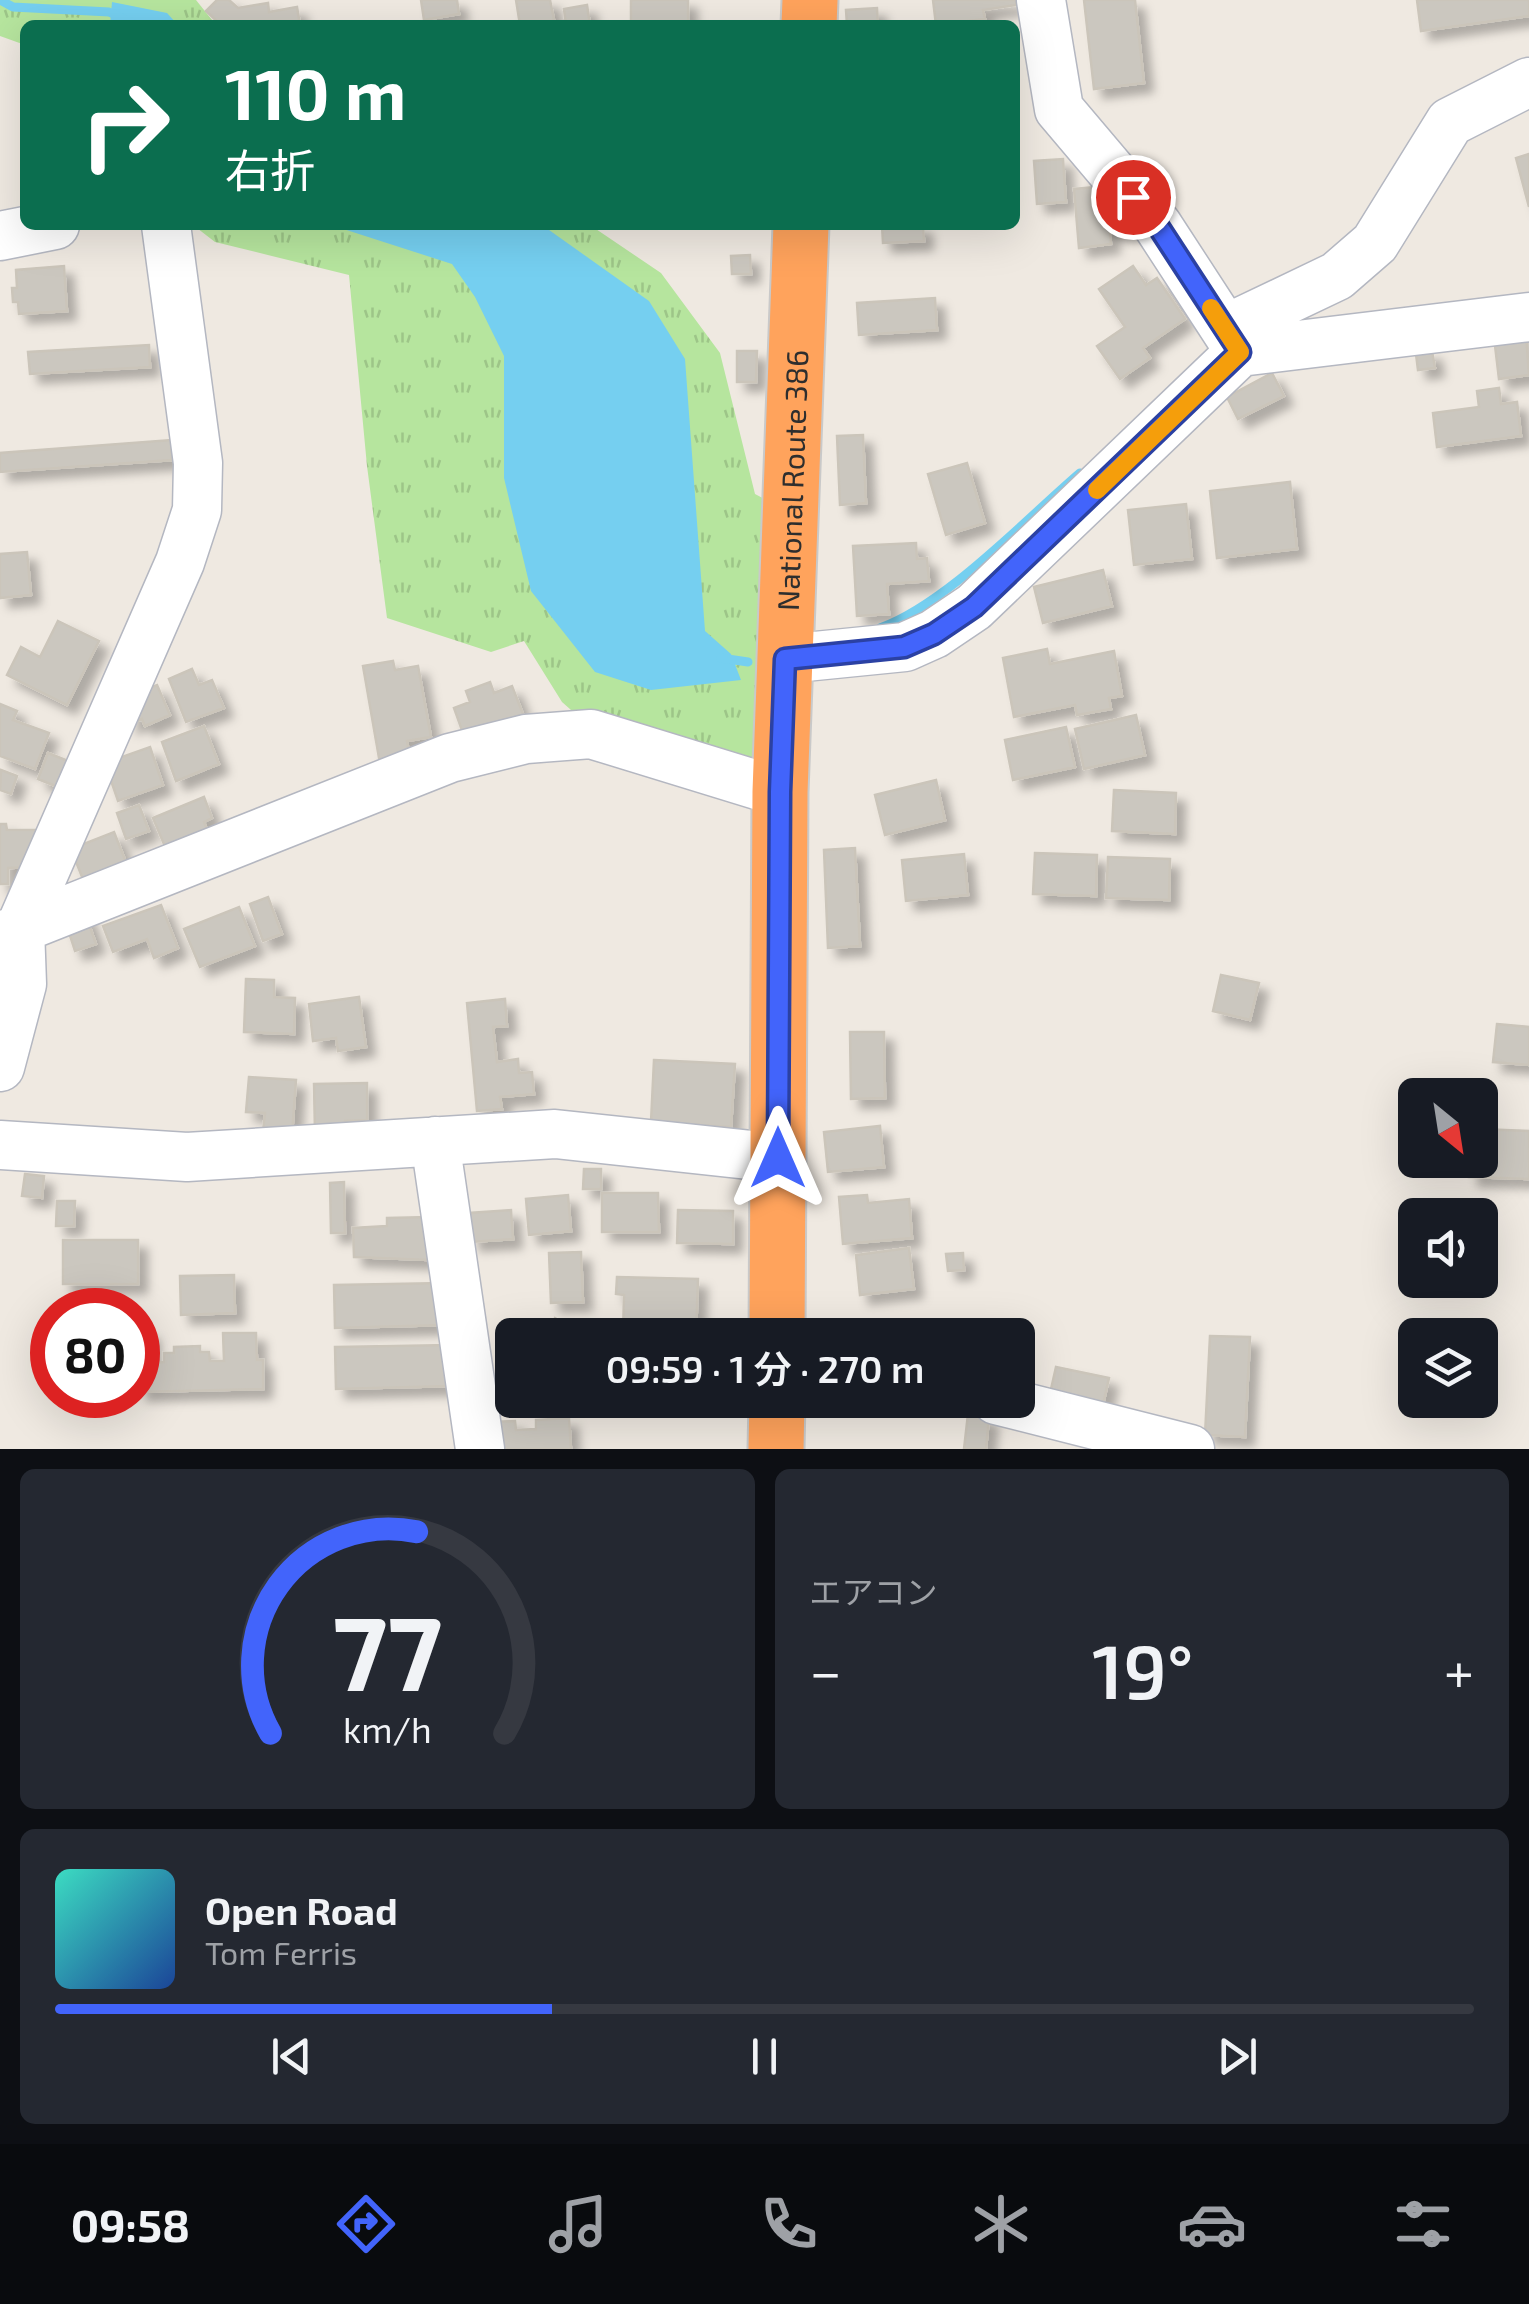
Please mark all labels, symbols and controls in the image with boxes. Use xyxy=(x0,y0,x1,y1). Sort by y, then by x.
text: 110 m xyxy=(225,50,406,134)
icon: right xyxy=(60,60,190,190)
text: 右折 xyxy=(225,142,315,196)
pin xyxy=(1091,155,1176,240)
icon: arrive xyxy=(1106,170,1161,225)
street label: National Route 386 xyxy=(769,349,814,611)
north arrow xyxy=(1398,1078,1498,1178)
map controls xyxy=(1398,1078,1498,1418)
position arrow xyxy=(726,1106,830,1210)
button: sound xyxy=(1398,1198,1498,1298)
speed limit sign: 80 xyxy=(30,1288,160,1418)
button: layers xyxy=(1398,1318,1498,1418)
text: 09:59 · 1 分 · 270 m xyxy=(606,1345,924,1391)
text: エアコン xyxy=(810,1572,938,1610)
text: 77 xyxy=(332,1587,442,1712)
text: 19° xyxy=(1092,1624,1193,1714)
text: − xyxy=(810,1637,842,1703)
text: + xyxy=(1444,1637,1474,1703)
text: km/h xyxy=(343,1707,432,1750)
text: Open Road xyxy=(205,1887,398,1933)
text: Tom Ferris xyxy=(205,1933,357,1971)
icon: previous xyxy=(264,2029,319,2084)
icon: pause xyxy=(737,2029,792,2084)
icon: next xyxy=(1210,2029,1265,2084)
icon: directions xyxy=(331,2189,401,2259)
icon: music xyxy=(543,2189,613,2259)
icon: phone xyxy=(754,2189,824,2259)
icon: climate xyxy=(966,2189,1036,2259)
icon: car xyxy=(1177,2189,1247,2259)
icon: filters xyxy=(1388,2189,1458,2259)
text: 09:58 xyxy=(71,2197,190,2251)

